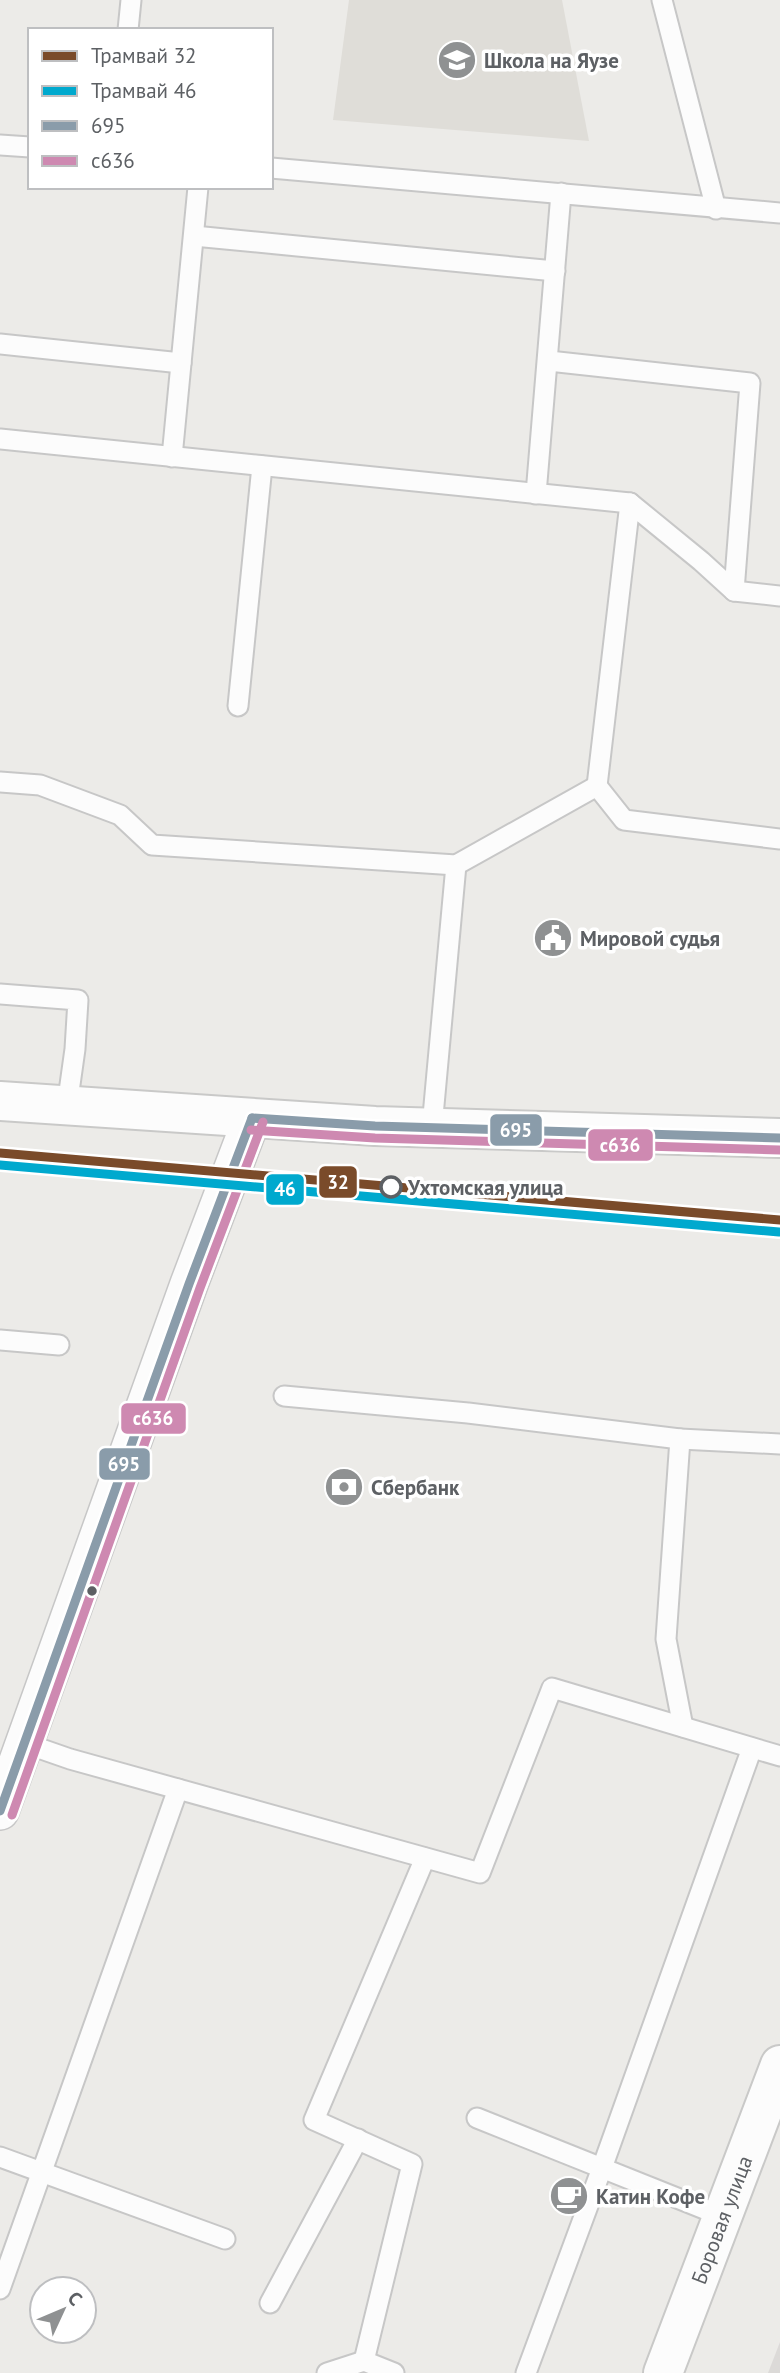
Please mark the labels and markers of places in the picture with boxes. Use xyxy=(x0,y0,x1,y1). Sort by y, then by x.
school or university icon: Школа на Яузе xyxy=(436,39,478,81)
place label: Школа на Яузе xyxy=(484,47,619,74)
public building icon: Мировой судья xyxy=(532,917,574,959)
place label: Мировой судья xyxy=(580,925,720,952)
place label: Ухтомская улица xyxy=(407,1174,564,1201)
marker: Ухтомская улица xyxy=(380,1176,402,1198)
bank icon: Сбербанк xyxy=(323,1466,365,1508)
place label: Сбербанк xyxy=(371,1474,460,1501)
unlabelled marker xyxy=(85,1584,99,1598)
cafe icon: Катин Кофе xyxy=(548,2175,590,2217)
place label: Катин Кофе xyxy=(596,2183,705,2210)

